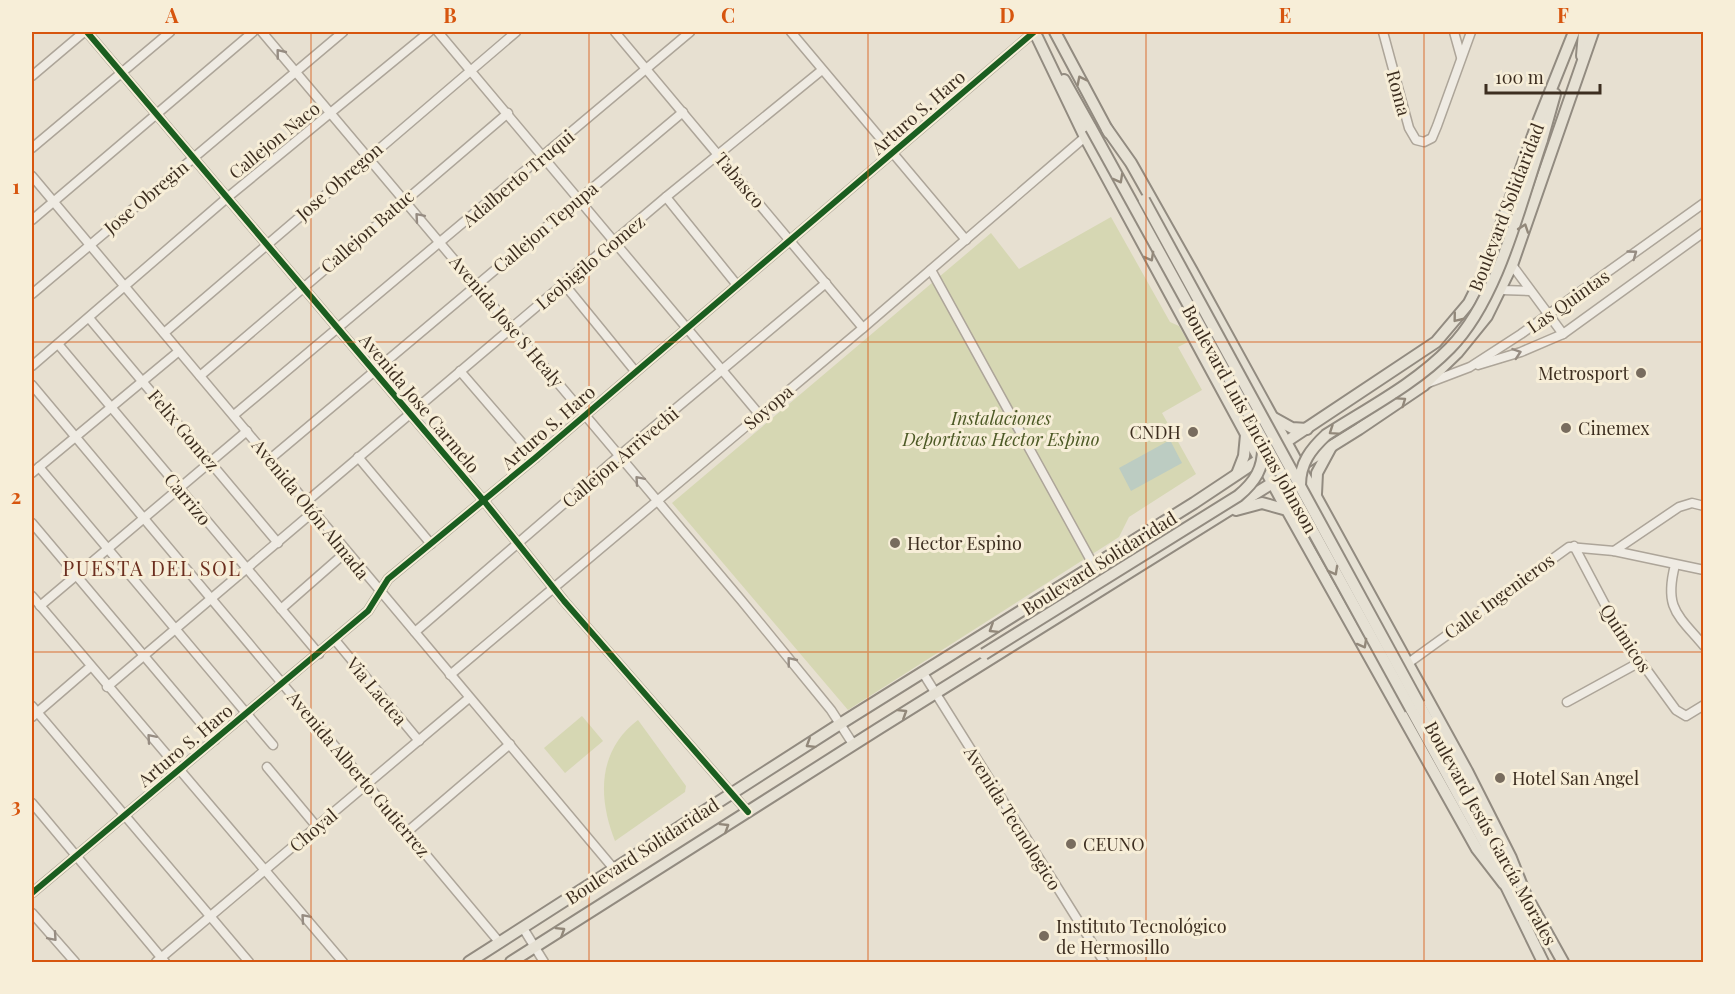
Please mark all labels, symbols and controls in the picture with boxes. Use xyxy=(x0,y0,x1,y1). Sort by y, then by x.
text: A xyxy=(164,1,179,28)
text: B xyxy=(443,1,457,28)
text: C xyxy=(721,1,735,28)
text: D xyxy=(999,1,1015,28)
text: E xyxy=(1279,1,1291,28)
text: F xyxy=(1557,1,1569,28)
one-way arrow xyxy=(276,49,287,60)
scale bar xyxy=(1486,57,1600,95)
street label: Arturo S. Haro xyxy=(865,65,970,160)
text: 100 m xyxy=(1495,65,1544,89)
street label: Roma xyxy=(1381,67,1417,119)
one-way arrow xyxy=(1077,75,1089,86)
street label: Callejon Naco xyxy=(224,96,325,184)
street label: Boulevard Solidaridad xyxy=(1463,119,1549,294)
street label: Adalberto Truqui xyxy=(456,124,579,232)
street label: Jose Obregon xyxy=(290,137,388,226)
street label: Tabasco xyxy=(710,147,770,213)
street label: Jose Obregin xyxy=(98,155,193,240)
text: 1 xyxy=(12,172,20,199)
one-way arrow xyxy=(1112,173,1123,183)
street label: Callejon Tepupa xyxy=(488,176,602,278)
street label: Callejon Batuc xyxy=(315,184,419,278)
street label: Leobigilo Gomez xyxy=(530,209,650,315)
one-way arrow xyxy=(416,213,427,224)
one-way arrow xyxy=(1517,223,1530,234)
street label: Avenida Jose S Healy xyxy=(444,249,569,392)
one-way arrow xyxy=(1627,250,1638,261)
one-way arrow xyxy=(1143,251,1154,261)
street label: Las Quintas xyxy=(1522,264,1614,338)
street label: Boulevard Luis Encinas Johnson xyxy=(1177,300,1323,538)
one-way arrow xyxy=(1454,311,1465,322)
street label: Avenida Jose Carmelo xyxy=(354,327,486,478)
one-way arrow xyxy=(1512,347,1522,360)
place label: Metrosport xyxy=(1538,361,1630,385)
marker: Metrosport xyxy=(1634,366,1648,380)
street label: Soyopa xyxy=(738,379,798,435)
street label: Arturo S. Haro xyxy=(495,380,600,475)
street label: Felix Gomez xyxy=(143,384,225,476)
one-way arrow xyxy=(1396,397,1407,408)
street label: Callejon Arrivechi xyxy=(557,401,683,513)
park label: Instalaciones Deportivas Hector Espino xyxy=(901,406,1100,451)
place label: Cinemex xyxy=(1578,416,1650,440)
place label: CNDH xyxy=(1129,420,1181,444)
marker: Cinemex xyxy=(1559,421,1573,435)
one-way arrow xyxy=(1329,424,1340,435)
marker: CNDH xyxy=(1186,425,1200,439)
street label: Avenida Otón Almada xyxy=(246,433,375,584)
street label: Carrizo xyxy=(159,468,217,530)
one-way arrow xyxy=(635,476,646,487)
text: 2 xyxy=(11,482,21,509)
street label: Boulevard Solidaridad xyxy=(1017,505,1181,620)
place label: Hector Espino xyxy=(907,531,1022,555)
marker: Hector Espino xyxy=(888,536,902,550)
street label: Calle Ingenieros xyxy=(1439,548,1559,644)
district label: PUESTA DEL SOL xyxy=(63,554,241,581)
one-way arrow xyxy=(1327,565,1338,575)
street label: Químicos xyxy=(1595,599,1657,677)
one-way arrow xyxy=(989,622,999,634)
one-way arrow xyxy=(1356,638,1367,649)
street label: Via Lactea xyxy=(341,651,413,730)
one-way arrow xyxy=(787,657,798,668)
street label: Avenida Alberto Gutierrez xyxy=(282,685,436,862)
street label: Arturo S. Haro xyxy=(132,698,238,792)
one-way arrow xyxy=(897,709,907,721)
street label: Boulevard Jesús García Morales xyxy=(1419,717,1563,949)
one-way arrow xyxy=(147,734,158,745)
one-way arrow xyxy=(805,736,816,747)
street label: Avenida Tecnologico xyxy=(959,741,1067,895)
place label: Hotel San Angel xyxy=(1512,766,1639,790)
marker: Hotel San Angel xyxy=(1493,771,1507,785)
text: 3 xyxy=(11,791,21,818)
street label: Boulevard Solidaridad xyxy=(561,792,724,910)
street label: Choyal xyxy=(284,803,342,857)
one-way arrow xyxy=(719,822,729,834)
place label: CEUNO xyxy=(1083,832,1145,856)
marker: CEUNO xyxy=(1064,837,1078,851)
one-way arrow xyxy=(301,914,312,925)
place label: Instituto Tecnológico de Hermosillo xyxy=(1056,914,1227,959)
one-way arrow xyxy=(555,927,565,939)
marker: Instituto Tecnológico de Hermosillo xyxy=(1037,929,1051,943)
one-way arrow xyxy=(46,931,57,941)

